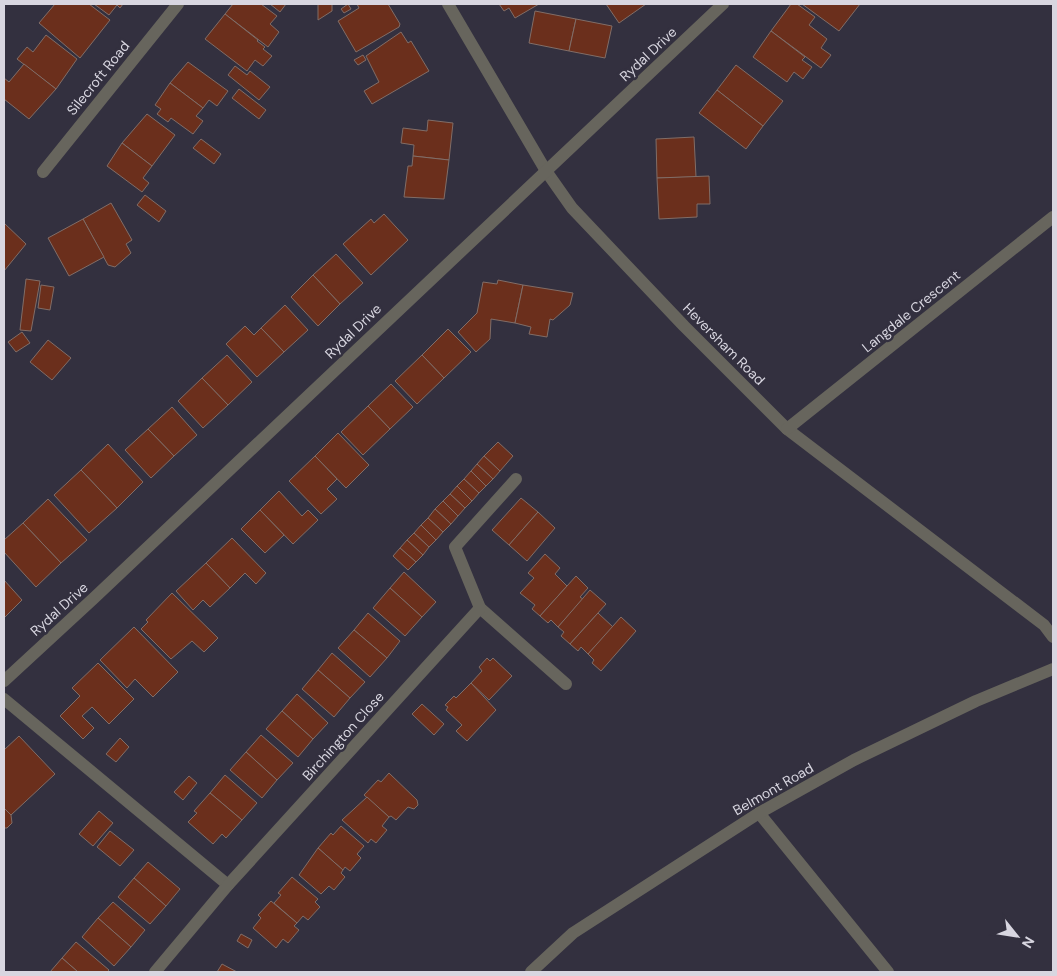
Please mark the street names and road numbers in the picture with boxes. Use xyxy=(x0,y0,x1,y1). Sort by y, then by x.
street label: Rydal Drive xyxy=(616,23,680,85)
street label: Silecroft Road xyxy=(63,37,133,119)
street label: Langdale Crescent xyxy=(858,266,964,356)
street label: Heversham Road xyxy=(679,299,769,389)
street label: Rydal Drive xyxy=(321,300,385,362)
street label: Rydal Drive xyxy=(26,578,92,640)
street label: Birchington Close xyxy=(298,688,388,784)
street label: Belmont Road xyxy=(729,759,817,819)

